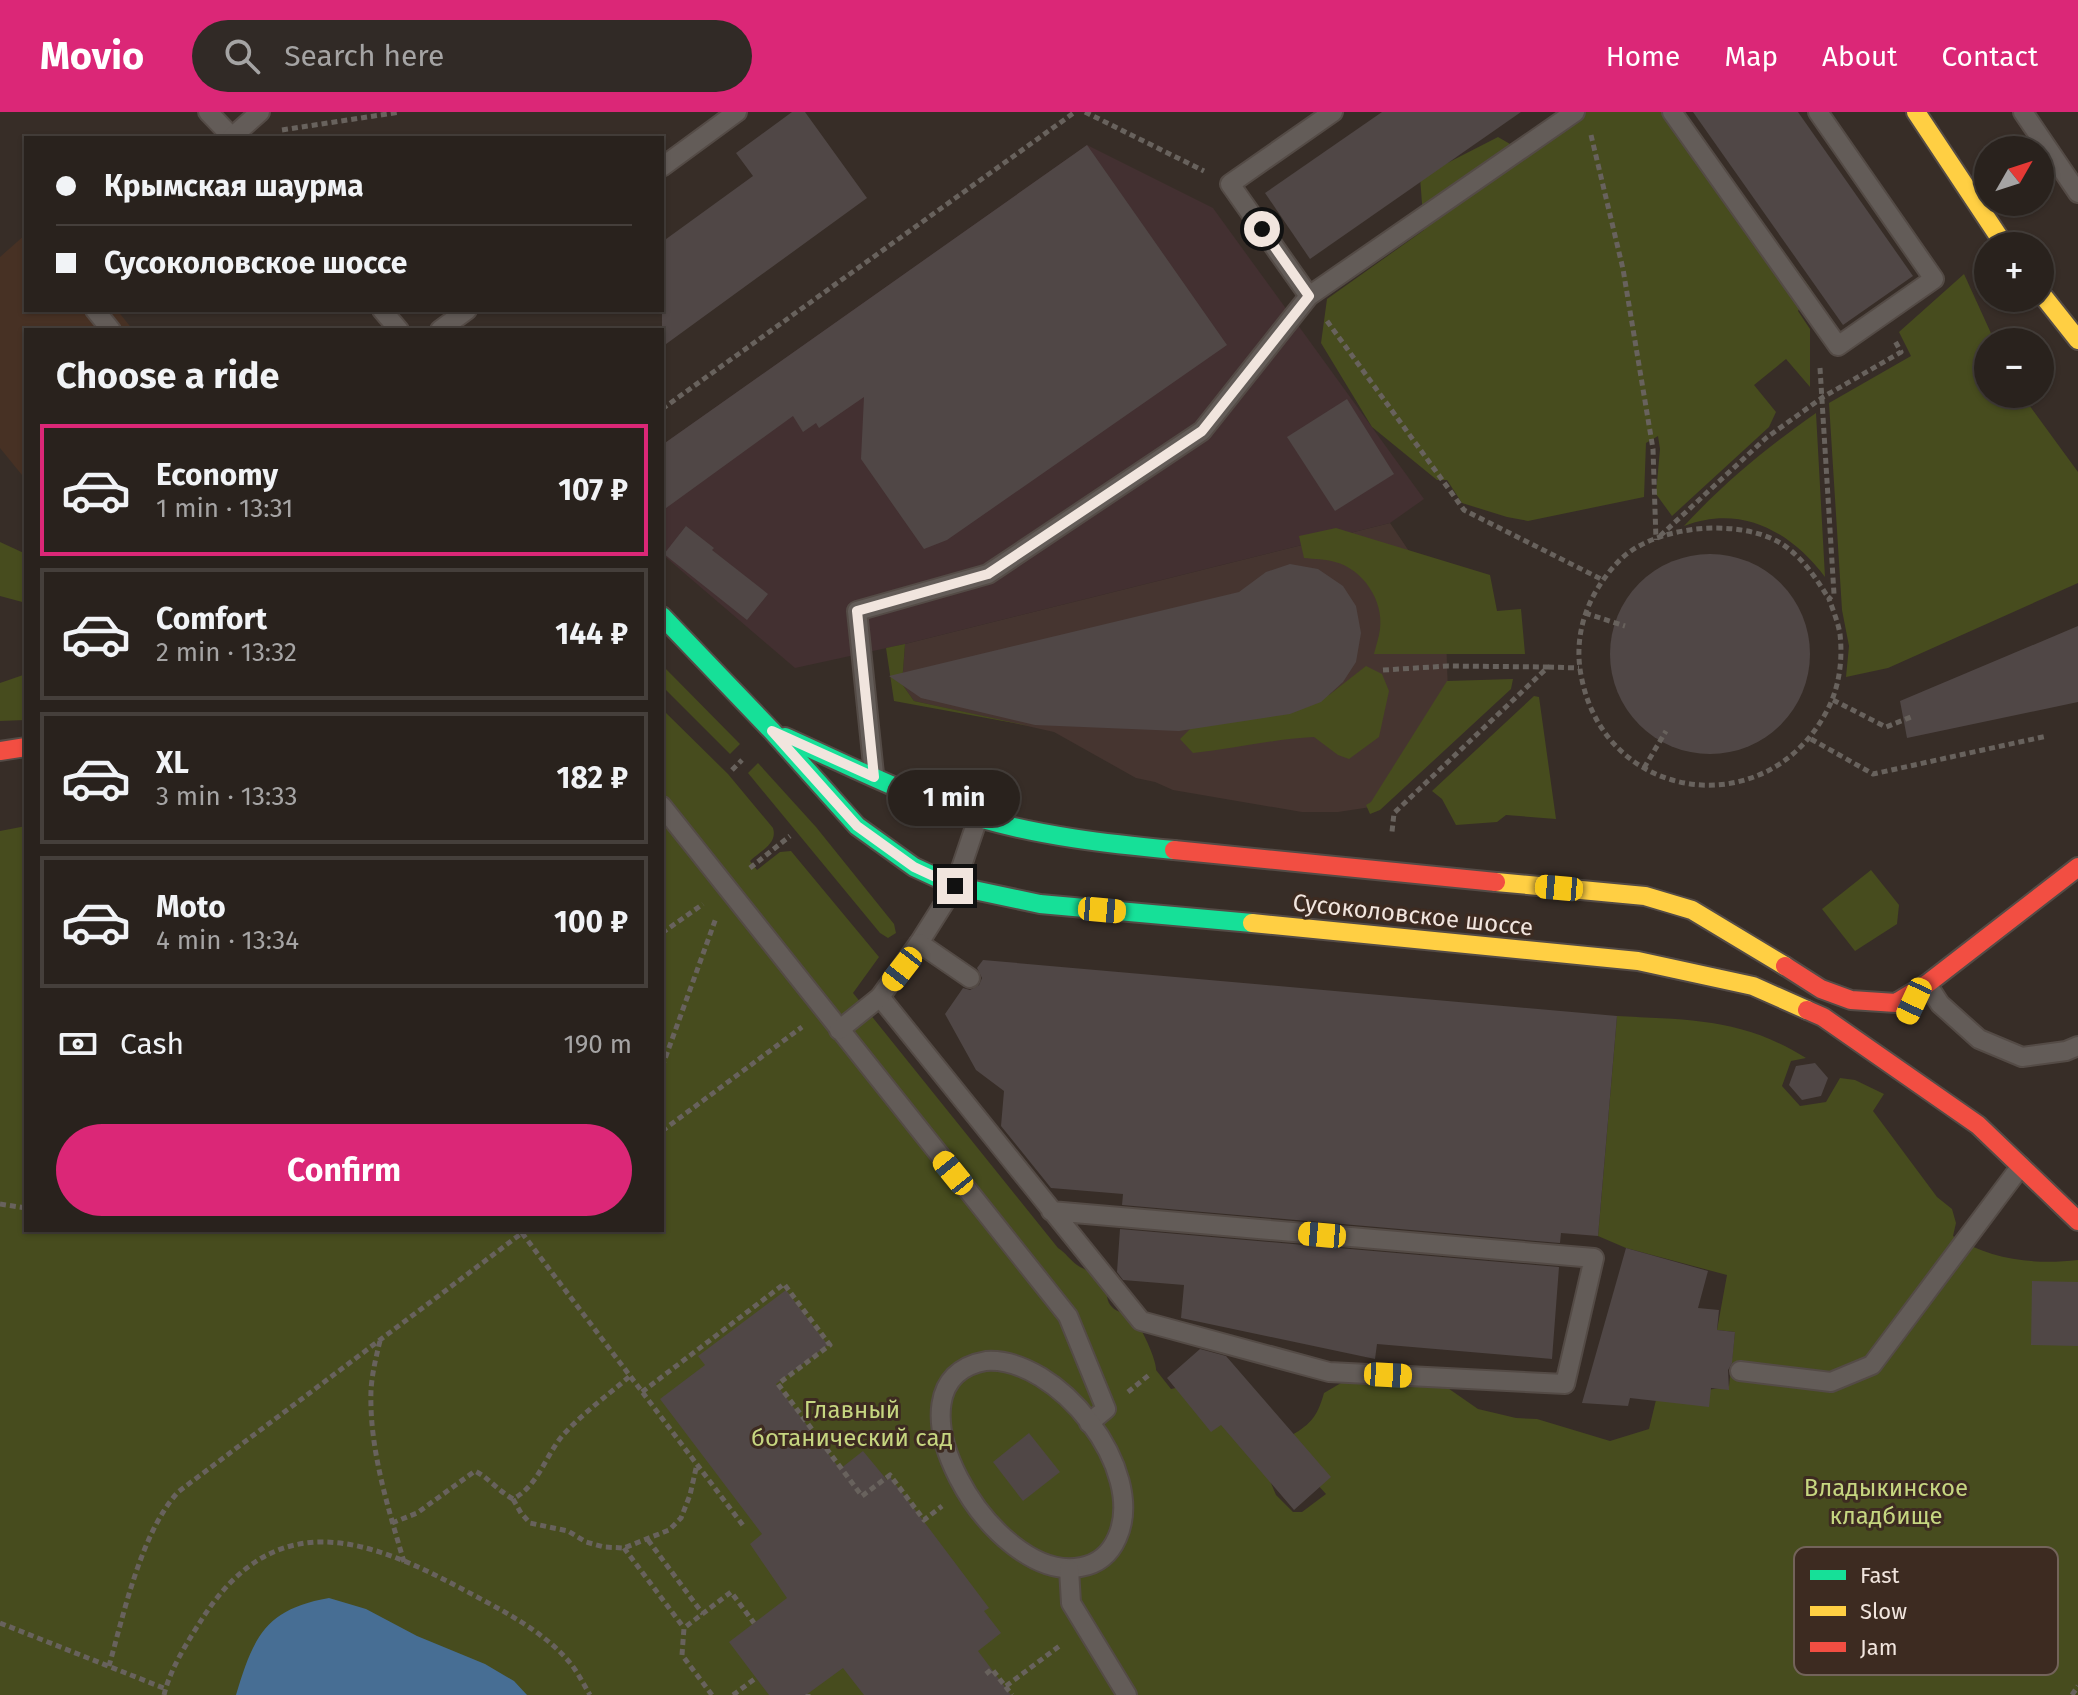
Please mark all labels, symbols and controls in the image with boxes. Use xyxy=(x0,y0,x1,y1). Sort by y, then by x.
search box xyxy=(192,20,752,92)
text: Movio xyxy=(40,33,144,79)
icon: search xyxy=(220,34,264,78)
text: Search here xyxy=(284,38,444,74)
text: Home xyxy=(1606,40,1680,73)
text: Map xyxy=(1724,40,1778,73)
text: About xyxy=(1822,40,1897,73)
text: Contact xyxy=(1941,40,2038,73)
north arrow xyxy=(1974,136,2054,216)
map controls xyxy=(1974,136,2054,408)
text: Крымская шаурма xyxy=(104,168,364,204)
route start xyxy=(1244,211,1280,247)
button: + xyxy=(1974,232,2054,312)
text: Сусоколовское шоссе xyxy=(104,245,407,281)
button: − xyxy=(1974,328,2054,408)
text: Choose a ride xyxy=(56,354,279,398)
icon: car xyxy=(60,454,132,526)
text: Economy xyxy=(156,457,278,493)
text: 107 ₽ xyxy=(558,472,628,508)
text: 1 min · 13:31 xyxy=(156,493,293,524)
icon: car xyxy=(60,598,132,670)
text: Comfort xyxy=(156,601,267,637)
text: 144 ₽ xyxy=(555,616,628,652)
text: 2 min · 13:32 xyxy=(156,637,297,668)
icon: car xyxy=(60,742,132,814)
text: XL xyxy=(156,745,189,781)
text: 182 ₽ xyxy=(556,760,628,796)
callout: 1 min xyxy=(889,770,1021,826)
text: 3 min · 13:33 xyxy=(156,781,297,812)
text: 1 min xyxy=(923,782,985,813)
route end xyxy=(937,868,973,904)
car xyxy=(1534,874,1584,902)
icon: car xyxy=(60,886,132,958)
street label: Сусоколовское шоссе xyxy=(1291,888,1535,942)
text: Moto xyxy=(156,889,226,925)
car xyxy=(1077,896,1127,924)
text: 100 ₽ xyxy=(554,904,628,940)
text: 4 min · 13:34 xyxy=(156,925,299,956)
car xyxy=(878,943,926,995)
car xyxy=(1893,974,1935,1028)
icon: cash xyxy=(56,1022,100,1066)
text: Cash xyxy=(120,1026,184,1062)
text: 190 m xyxy=(563,1029,632,1060)
button: Confirm xyxy=(56,1124,632,1216)
car xyxy=(929,1147,977,1199)
car xyxy=(1297,1221,1347,1249)
car xyxy=(1363,1362,1413,1388)
park label: Главный ботанический сад xyxy=(751,1396,953,1452)
park label: Владыкинское кладбище xyxy=(1804,1474,1968,1530)
legend xyxy=(1794,1547,2058,1675)
text: Fast xyxy=(1860,1562,1900,1589)
text: Slow xyxy=(1860,1598,1907,1625)
text: Jam xyxy=(1860,1634,1898,1661)

